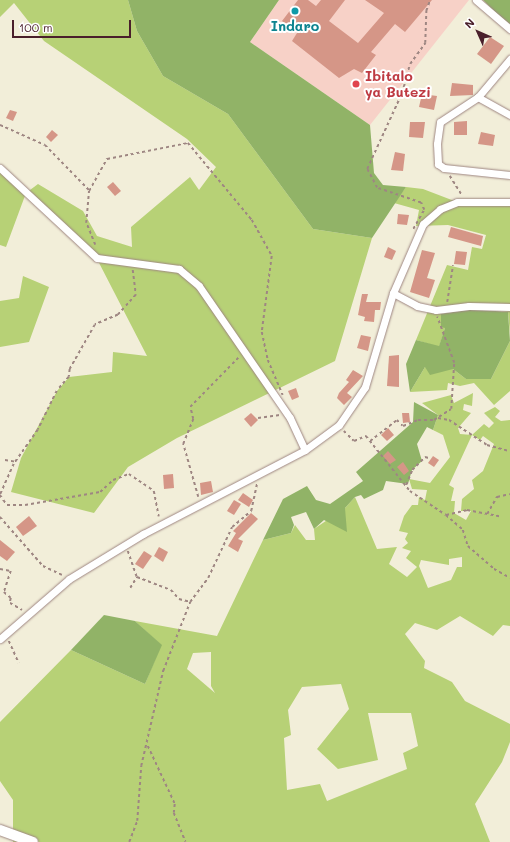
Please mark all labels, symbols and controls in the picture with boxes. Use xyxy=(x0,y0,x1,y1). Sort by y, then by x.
marker: Indaro xyxy=(290,6,300,16)
scale bar xyxy=(14,12,133,38)
north arrow xyxy=(458,12,498,52)
text: N xyxy=(461,15,477,31)
place label: Indaro xyxy=(271,18,319,34)
text: 100 m xyxy=(19,19,53,35)
place label: Ibitalo ya Butezi xyxy=(365,68,431,100)
marker: Ibitalo ya Butezi xyxy=(350,78,362,90)

